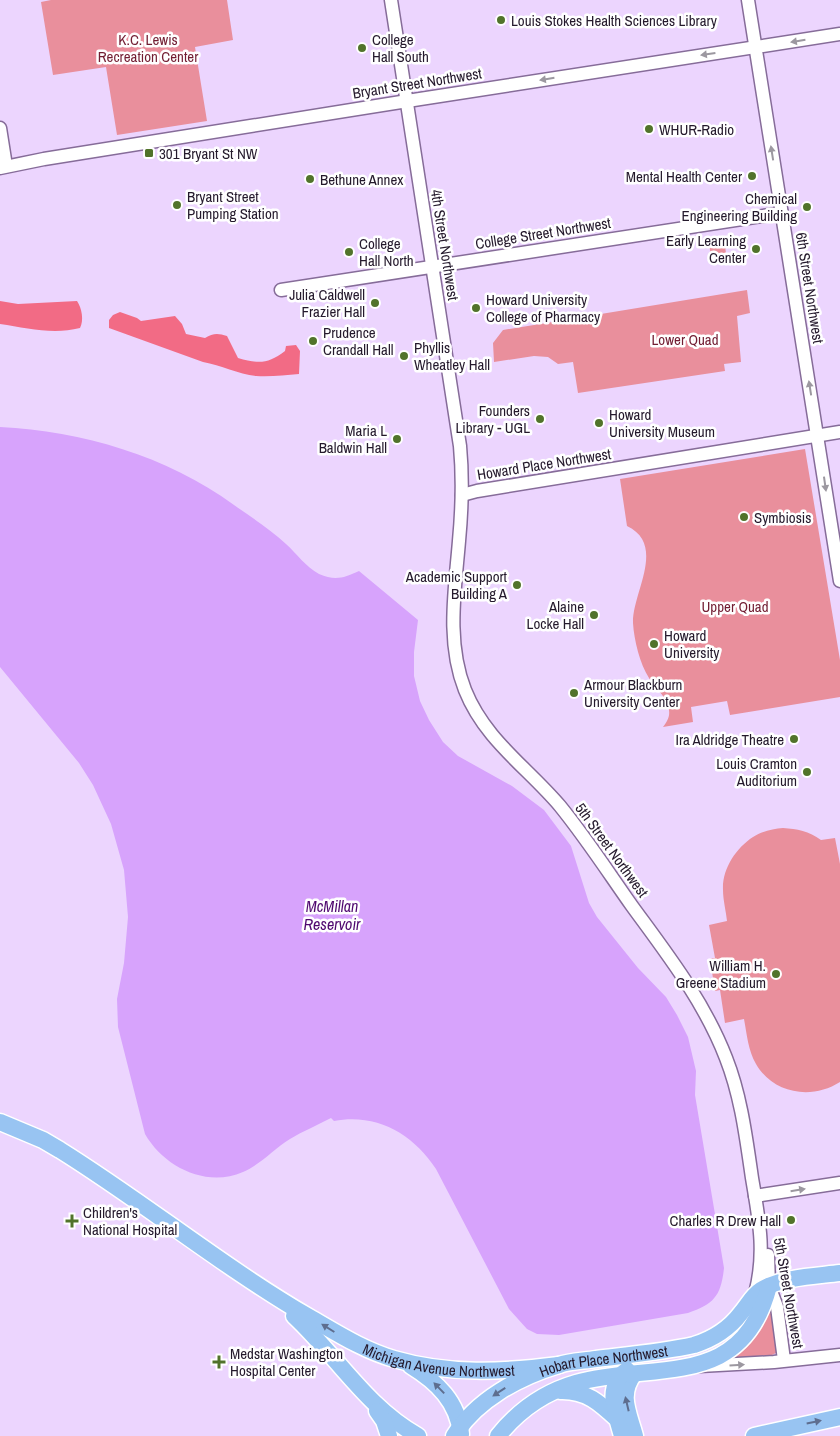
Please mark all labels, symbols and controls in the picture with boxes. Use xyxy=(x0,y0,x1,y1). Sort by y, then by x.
place label: Louis Stokes Health Sciences Library xyxy=(511,10,718,31)
marker: Louis Stokes Health Sciences Library xyxy=(495,14,507,26)
park label: K.C. Lewis Recreation Center xyxy=(98,29,198,67)
place label: College Hall South xyxy=(372,29,429,67)
one-way arrow xyxy=(790,38,806,46)
marker: College Hall South xyxy=(356,42,368,54)
one-way arrow xyxy=(699,50,715,58)
street label: Bryant Street Northwest xyxy=(351,62,484,104)
one-way arrow xyxy=(539,75,555,83)
place label: WHUR-Radio xyxy=(659,119,734,140)
marker: WHUR-Radio xyxy=(643,123,655,135)
place label: 301 Bryant St NW xyxy=(159,143,258,164)
one-way arrow xyxy=(767,145,775,161)
marker: 301 Bryant St NW xyxy=(143,147,155,159)
place label: Mental Health Center xyxy=(626,166,742,187)
place label: Bethune Annex xyxy=(320,169,404,190)
marker: Mental Health Center xyxy=(746,170,758,182)
marker: Bethune Annex xyxy=(304,173,316,185)
place label: Bryant Street Pumping Station xyxy=(187,186,279,224)
street label: 4th Street Northwest xyxy=(426,188,464,303)
place label: Chemical Engineering Building xyxy=(681,188,797,226)
marker: Bryant Street Pumping Station xyxy=(171,199,183,211)
marker: Chemical Engineering Building xyxy=(801,201,813,213)
street label: College Street Northwest xyxy=(474,212,613,254)
place label: Early Learning Center xyxy=(666,230,746,268)
street label: 6th Street Northwest xyxy=(791,231,829,346)
place label: College Hall North xyxy=(359,233,414,271)
marker: Early Learning Center xyxy=(750,243,762,255)
marker: College Hall North xyxy=(343,246,355,258)
place label: Julia Caldwell Frazier Hall xyxy=(289,284,365,322)
place label: Howard University College of Pharmacy xyxy=(486,289,601,327)
marker: Julia Caldwell Frazier Hall xyxy=(369,297,381,309)
marker: Howard University College of Pharmacy xyxy=(470,302,482,314)
place label: Prudence Crandall Hall xyxy=(323,322,393,360)
park label: Lower Quad xyxy=(651,329,719,350)
marker: Prudence Crandall Hall xyxy=(307,335,319,347)
place label: Phyllis Wheatley Hall xyxy=(414,337,490,375)
marker: Phyllis Wheatley Hall xyxy=(398,350,410,362)
one-way arrow xyxy=(805,379,813,395)
place label: Founders Library - UGL xyxy=(455,400,530,438)
place label: Howard University Museum xyxy=(609,404,715,442)
marker: Founders Library - UGL xyxy=(534,413,546,425)
marker: Howard University Museum xyxy=(593,417,605,429)
place label: Maria L Baldwin Hall xyxy=(319,420,387,458)
marker: Maria L Baldwin Hall xyxy=(391,433,403,445)
street label: Howard Place Northwest xyxy=(476,443,613,485)
one-way arrow xyxy=(821,476,829,492)
place label: Symbiosis xyxy=(754,507,811,528)
marker: Symbiosis xyxy=(738,511,750,523)
place label: Academic Support Building A xyxy=(405,566,508,604)
marker: Academic Support Building A xyxy=(511,579,523,591)
place label: Alaine Locke Hall xyxy=(527,596,584,634)
park label: Upper Quad xyxy=(701,596,769,617)
marker: Alaine Locke Hall xyxy=(588,609,600,621)
place label: Howard University xyxy=(664,625,720,663)
marker: Howard University xyxy=(648,638,660,650)
place label: Armour Blackburn University Center xyxy=(583,674,682,712)
marker: Armour Blackburn University Center xyxy=(568,687,580,699)
place label: Ira Aldridge Theatre xyxy=(675,729,784,750)
marker: Ira Aldridge Theatre xyxy=(788,733,800,745)
place label: Louis Cramton Auditorium xyxy=(716,753,797,791)
marker: Louis Cramton Auditorium xyxy=(801,766,813,778)
street label: 5th Street Northwest xyxy=(571,798,654,902)
water label: McMillan Reservoir xyxy=(304,895,361,935)
place label: William H. Greene Stadium xyxy=(676,955,766,993)
marker: William H. Greene Stadium xyxy=(770,968,782,980)
one-way arrow xyxy=(790,1186,806,1194)
place label: Children's National Hospital xyxy=(83,1202,177,1240)
place label: Charles R Drew Hall xyxy=(670,1210,781,1231)
marker: Children's National Hospital xyxy=(65,1214,79,1228)
marker: Charles R Drew Hall xyxy=(785,1214,797,1226)
street label: 5th Street Northwest xyxy=(769,1236,809,1351)
one-way arrow xyxy=(321,1324,334,1333)
street label: Michigan Avenue Northwest xyxy=(360,1338,516,1381)
street label: Hobart Place Northwest xyxy=(536,1340,670,1381)
place label: Medstar Washington Hospital Center xyxy=(230,1343,343,1381)
marker: Medstar Washington Hospital Center xyxy=(212,1355,226,1369)
one-way arrow xyxy=(729,1360,745,1368)
one-way arrow xyxy=(433,1382,445,1394)
one-way arrow xyxy=(493,1387,506,1397)
one-way arrow xyxy=(623,1396,631,1411)
one-way arrow xyxy=(806,1418,821,1426)

